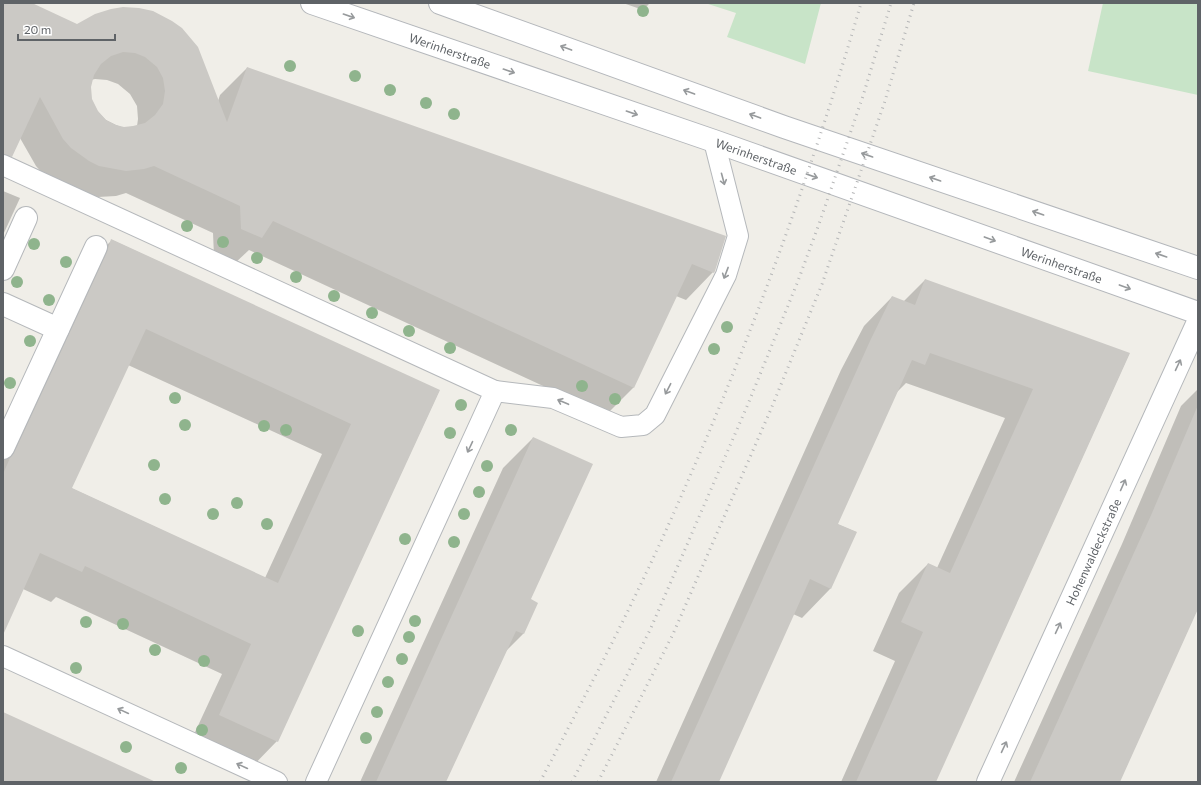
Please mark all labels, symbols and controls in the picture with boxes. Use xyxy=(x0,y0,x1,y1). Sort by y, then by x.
one-way arrow xyxy=(343,13,356,20)
scale bar xyxy=(18,16,115,42)
text: 20 m xyxy=(24,22,51,36)
street label: Werinherstraße xyxy=(407,30,493,71)
one-way arrow xyxy=(561,44,573,52)
one-way arrow xyxy=(502,67,514,75)
one-way arrow xyxy=(683,88,695,96)
one-way arrow xyxy=(625,110,638,117)
one-way arrow xyxy=(749,112,762,119)
street label: Werinherstraße xyxy=(714,135,799,177)
one-way arrow xyxy=(861,151,873,159)
one-way arrow xyxy=(720,172,728,185)
one-way arrow xyxy=(806,173,819,180)
one-way arrow xyxy=(929,174,941,182)
one-way arrow xyxy=(1032,209,1044,217)
one-way arrow xyxy=(983,236,995,244)
street label: Werinherstraße xyxy=(1019,244,1104,285)
one-way arrow xyxy=(1155,251,1167,259)
one-way arrow xyxy=(721,266,729,278)
one-way arrow xyxy=(1119,284,1131,292)
one-way arrow xyxy=(1175,359,1182,371)
one-way arrow xyxy=(663,383,671,395)
one-way arrow xyxy=(557,398,569,405)
one-way arrow xyxy=(466,440,473,452)
one-way arrow xyxy=(1120,479,1128,491)
street label: Hohenwaldeckstraße xyxy=(1063,496,1123,607)
one-way arrow xyxy=(1055,623,1062,635)
one-way arrow xyxy=(118,707,130,714)
one-way arrow xyxy=(1001,741,1008,753)
one-way arrow xyxy=(236,762,248,769)

